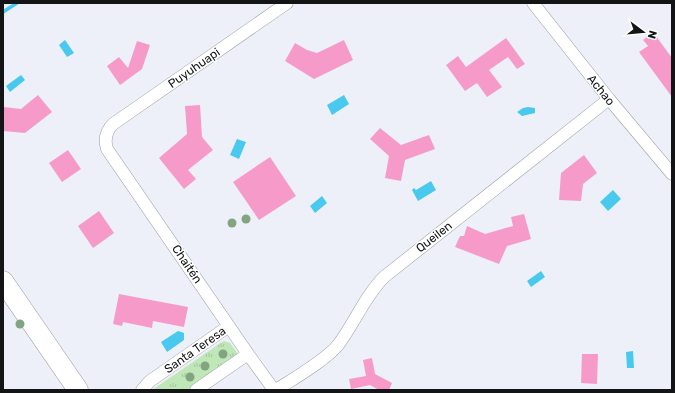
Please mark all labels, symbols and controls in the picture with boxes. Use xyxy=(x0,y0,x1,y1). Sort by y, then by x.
north arrow xyxy=(623,12,663,52)
text: N xyxy=(645,29,659,40)
street label: Puyuhuapi xyxy=(165,45,223,91)
street label: Achao xyxy=(584,72,618,108)
street label: Queilen xyxy=(413,219,455,255)
street label: Chaitén xyxy=(169,242,205,286)
street label: Santa Teresa xyxy=(162,324,228,376)

